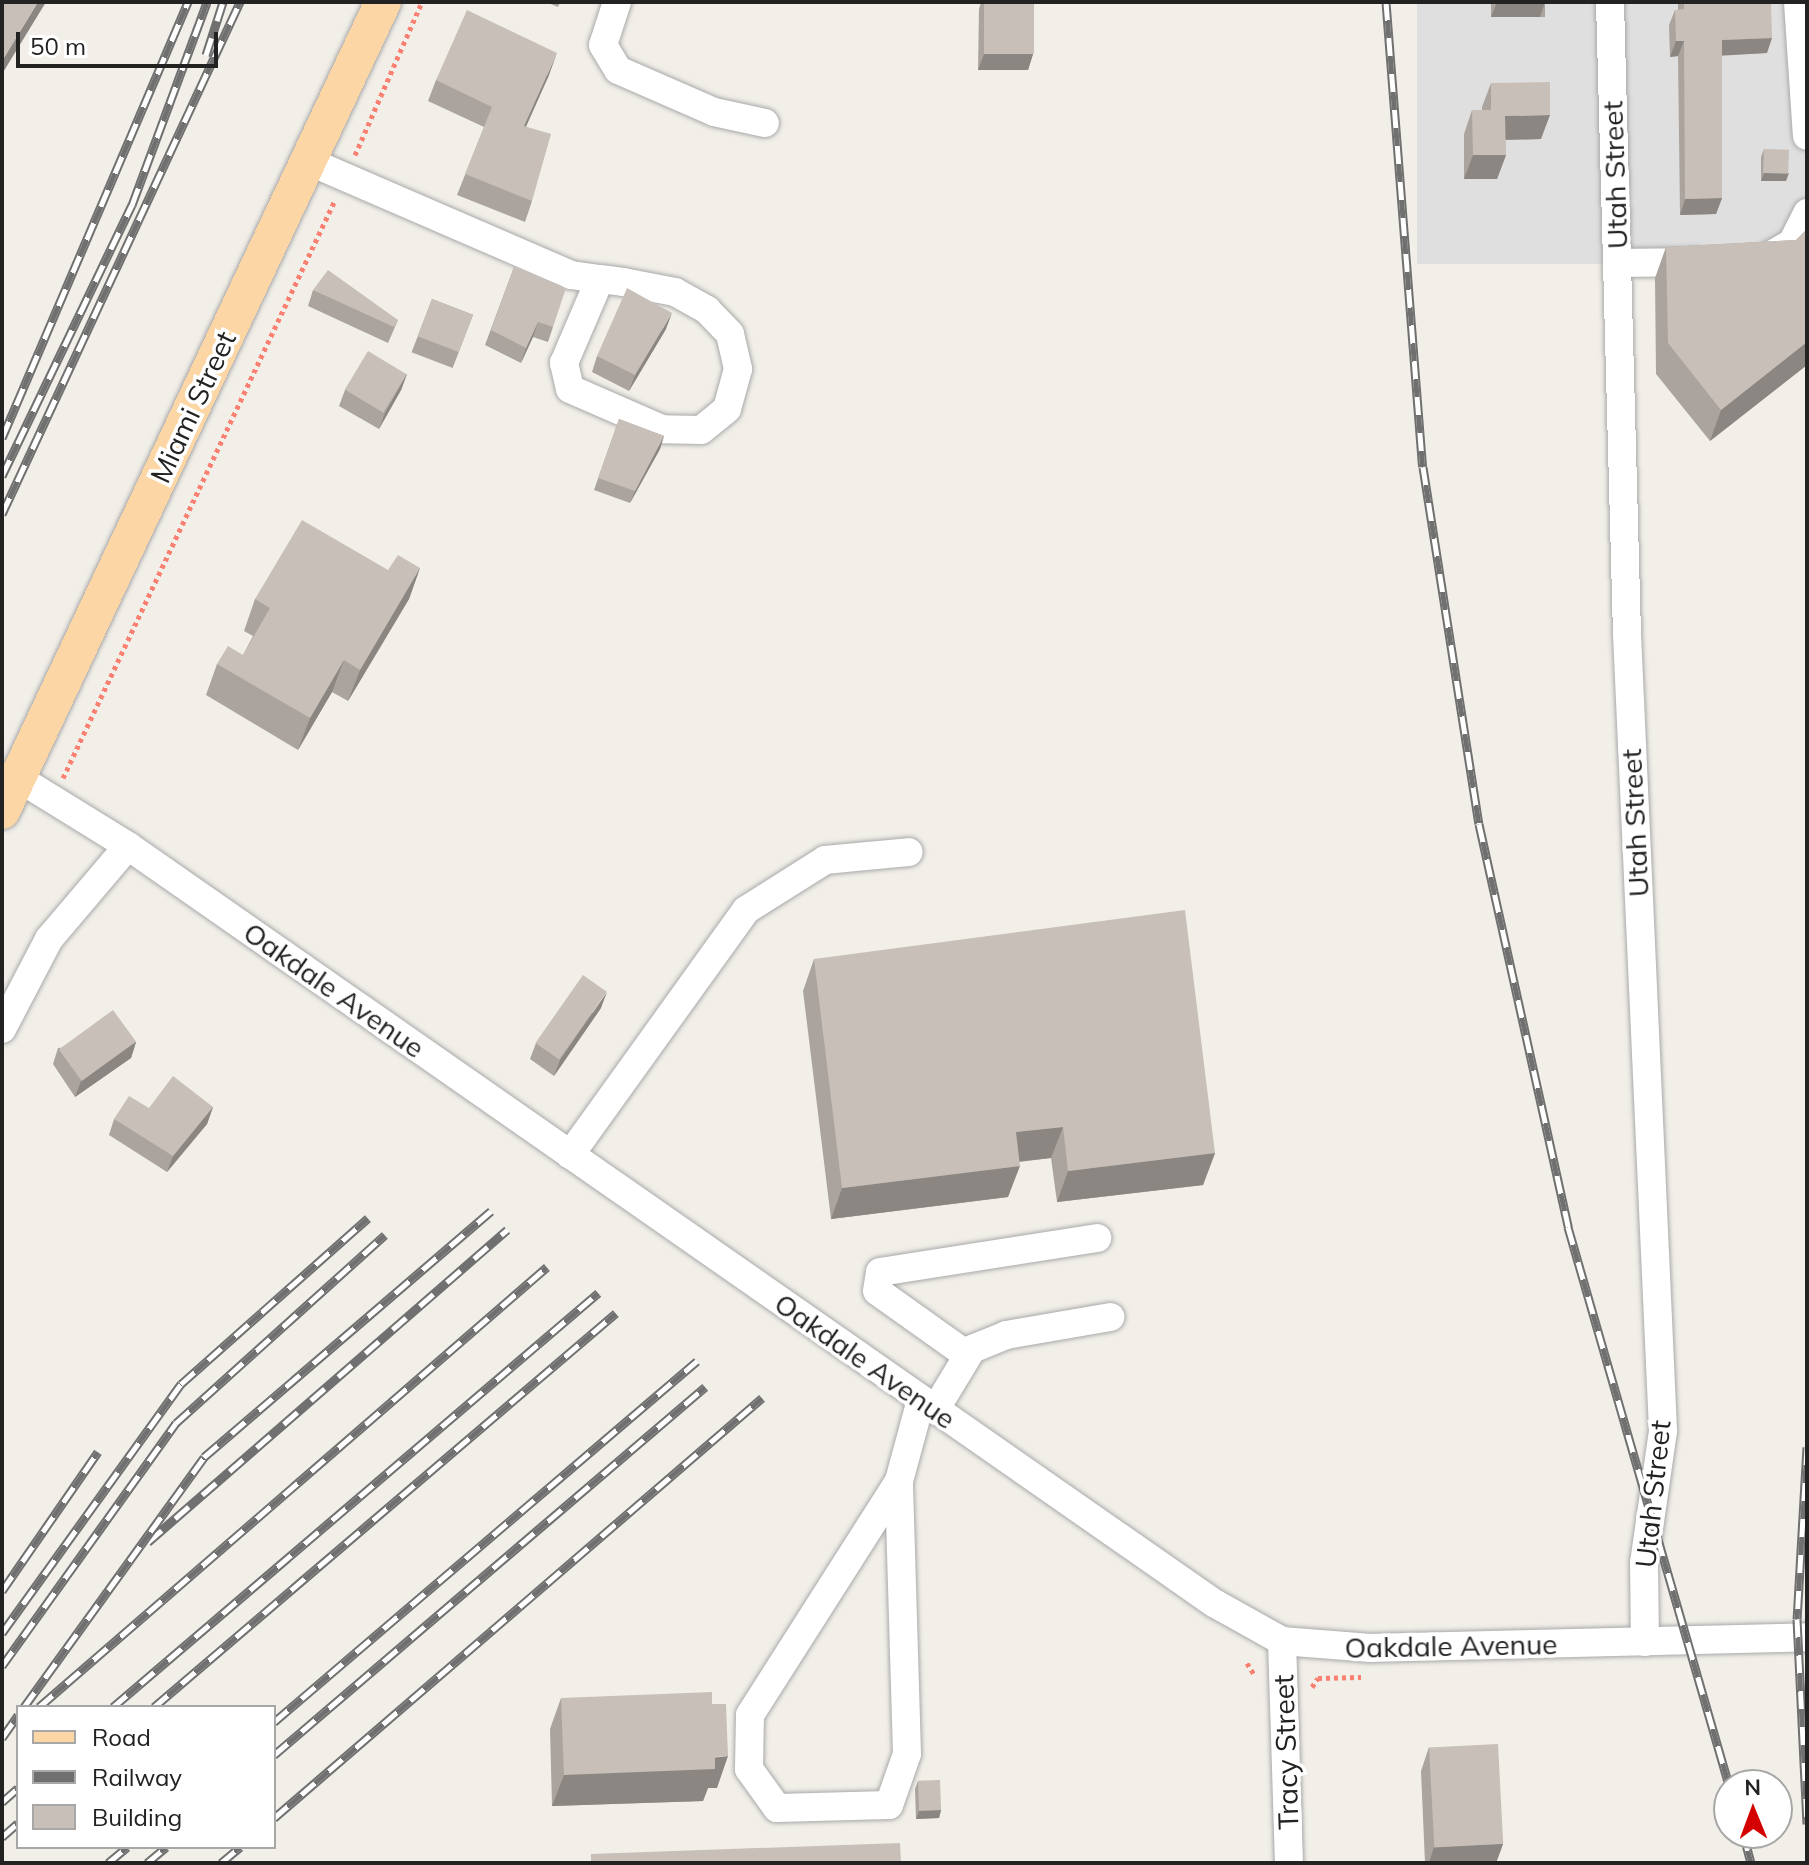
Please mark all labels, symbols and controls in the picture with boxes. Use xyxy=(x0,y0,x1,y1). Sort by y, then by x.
scale bar xyxy=(20,16,222,66)
text: 50 m xyxy=(30,31,86,61)
street label: Utah Street xyxy=(1596,100,1634,250)
street label: Miami Street xyxy=(143,326,243,488)
street label: Utah Street xyxy=(1614,748,1656,898)
street label: Oakdale Avenue xyxy=(237,915,431,1065)
street label: Oakdale Avenue xyxy=(768,1286,962,1436)
street label: Utah Street xyxy=(1629,1419,1677,1569)
street label: Oakdale Avenue xyxy=(1344,1627,1558,1665)
street label: Tracy Street xyxy=(1267,1674,1305,1830)
legend xyxy=(16,1705,276,1849)
text: Road xyxy=(92,1722,151,1752)
text: Railway xyxy=(92,1762,182,1792)
north arrow xyxy=(1713,1769,1793,1849)
text: N xyxy=(1744,1773,1761,1801)
text: Building xyxy=(92,1802,182,1832)

